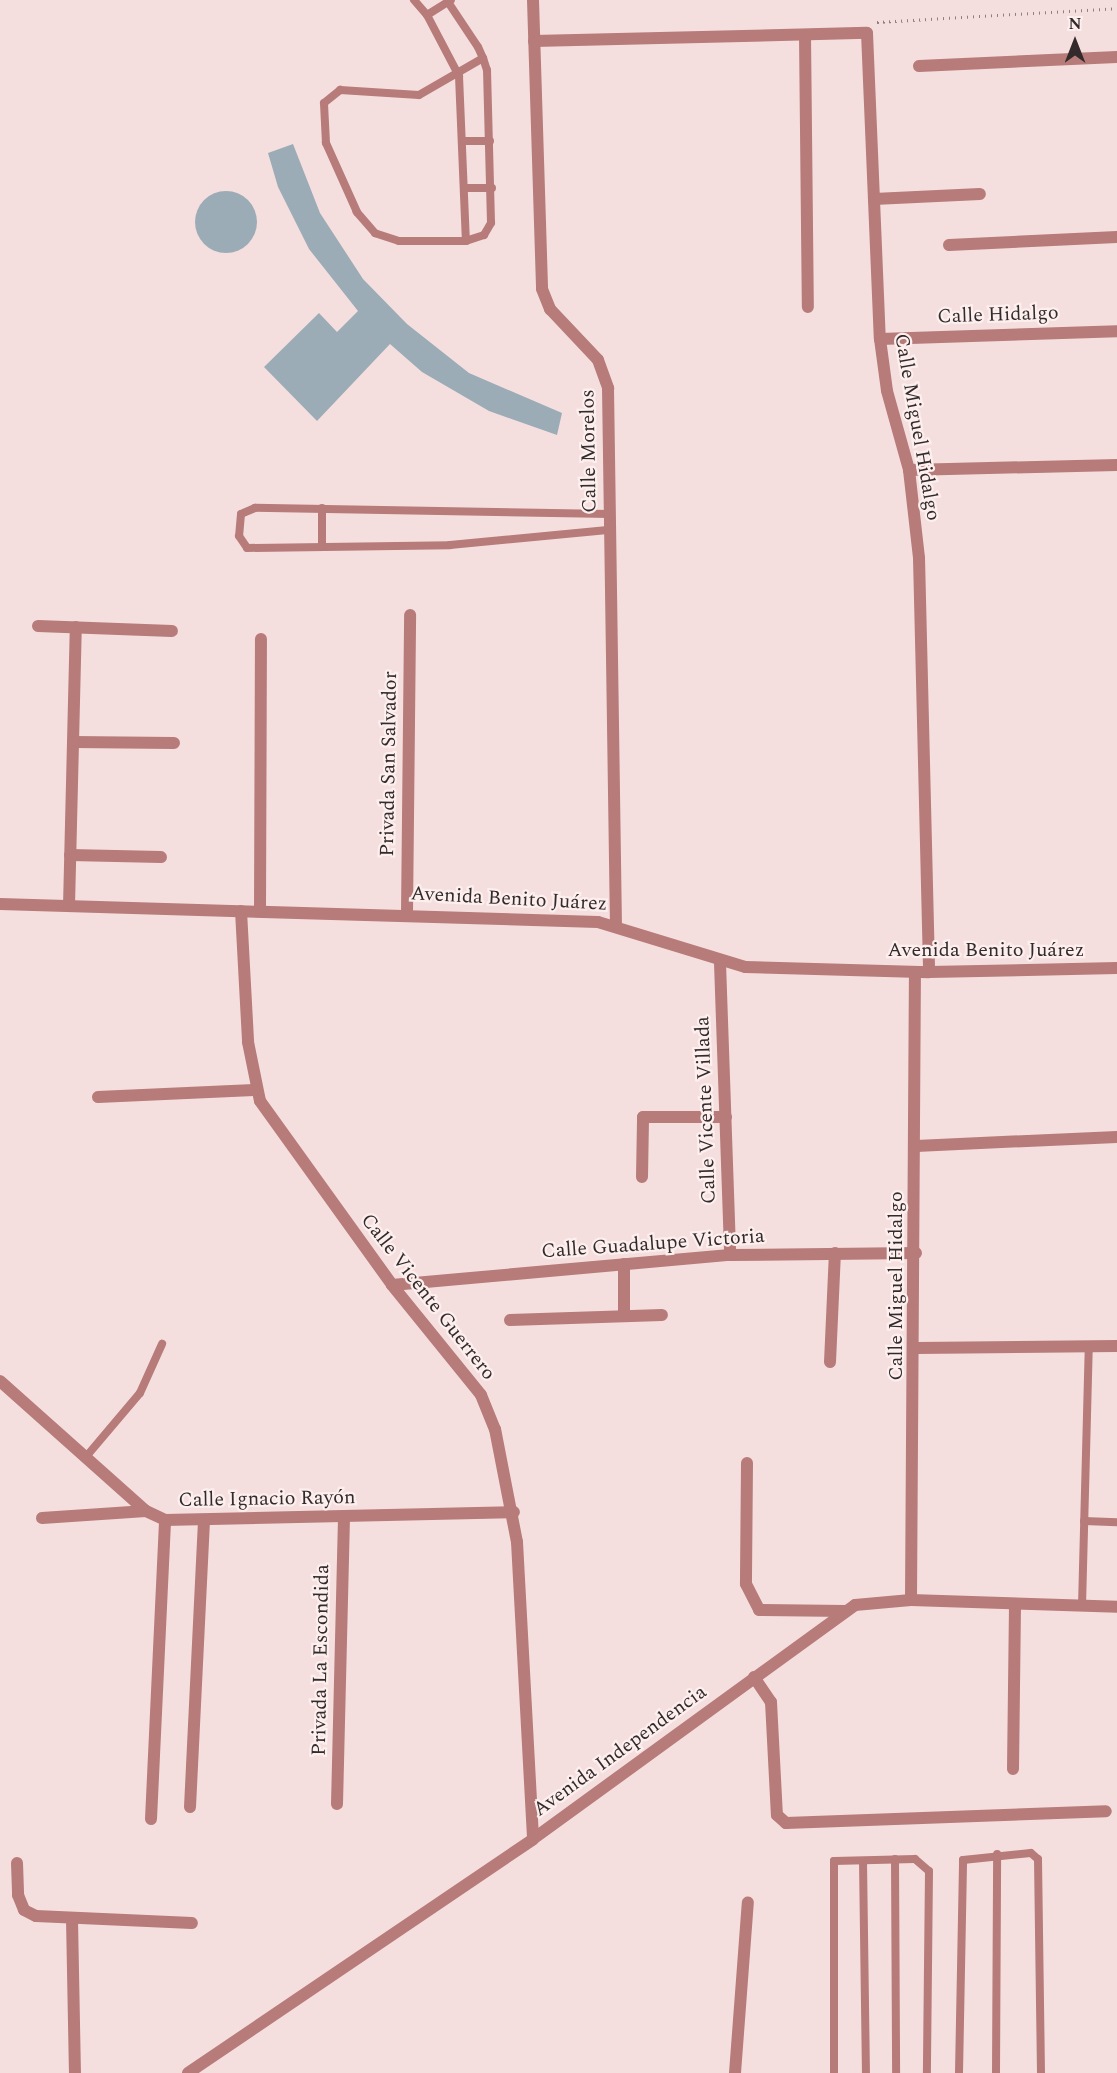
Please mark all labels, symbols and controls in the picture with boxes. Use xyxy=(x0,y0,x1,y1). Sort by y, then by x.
north arrow xyxy=(1045,12,1105,72)
text: N xyxy=(1068,12,1082,36)
street label: Calle Hidalgo xyxy=(937,301,1059,329)
street label: Calle Miguel Hidalgo xyxy=(889,332,945,522)
street label: Calle Morelos xyxy=(576,389,602,513)
street label: Privada San Salvador xyxy=(375,671,403,857)
street label: Avenida Benito Juárez xyxy=(410,882,608,916)
street label: Avenida Benito Juárez xyxy=(888,938,1084,962)
street label: Calle Vicente Villada xyxy=(691,1016,721,1204)
street label: Calle Miguel Hidalgo xyxy=(884,1191,908,1381)
street label: Calle Vicente Guerrero xyxy=(355,1209,501,1385)
street label: Calle Guadalupe Victoria xyxy=(541,1224,765,1264)
street label: Calle Ignacio Rayón xyxy=(178,1485,356,1513)
street label: Privada La Escondida xyxy=(307,1564,335,1756)
street label: Avenida Independencia xyxy=(529,1680,711,1822)

